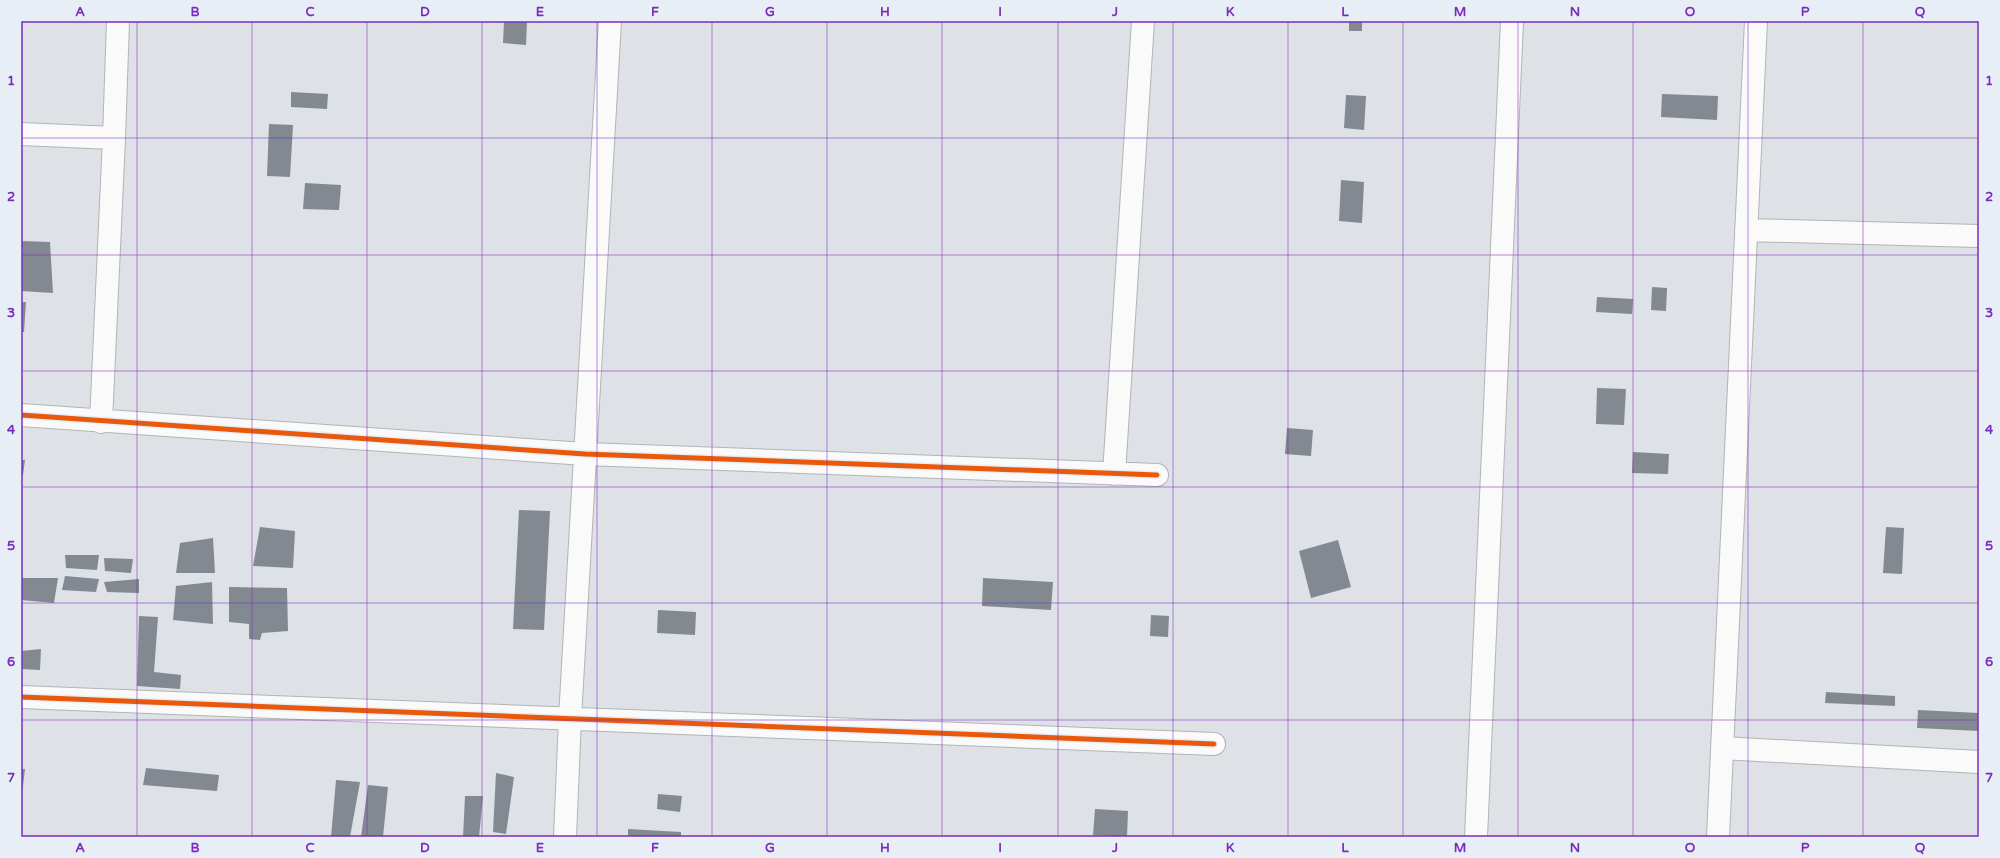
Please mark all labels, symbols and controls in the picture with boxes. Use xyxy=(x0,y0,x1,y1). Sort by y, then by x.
text: A xyxy=(75,4,85,20)
text: B xyxy=(190,4,200,20)
text: C xyxy=(305,4,315,20)
text: D xyxy=(420,4,430,20)
text: E xyxy=(536,4,544,20)
text: F xyxy=(651,4,659,20)
text: G xyxy=(765,4,775,20)
text: H xyxy=(880,4,890,20)
text: I xyxy=(998,4,1002,20)
text: J xyxy=(1111,4,1118,20)
text: K xyxy=(1226,4,1235,20)
text: L xyxy=(1341,4,1349,20)
text: M xyxy=(1454,4,1466,20)
text: N xyxy=(1570,4,1580,20)
text: O xyxy=(1685,4,1696,20)
text: P xyxy=(1801,4,1810,20)
text: Q xyxy=(1915,4,1926,20)
text: 1 xyxy=(7,73,15,89)
text: 1 xyxy=(1985,73,1993,89)
text: 2 xyxy=(7,189,15,205)
text: 2 xyxy=(1985,189,1993,205)
text: 3 xyxy=(7,305,15,321)
text: 3 xyxy=(1985,305,1993,321)
text: 4 xyxy=(7,422,16,438)
text: 4 xyxy=(1985,422,1994,438)
text: 5 xyxy=(7,538,15,554)
text: 5 xyxy=(1985,538,1993,554)
text: 6 xyxy=(7,654,15,670)
text: 6 xyxy=(1985,654,1993,670)
text: 7 xyxy=(7,770,15,786)
text: 7 xyxy=(1985,770,1993,786)
text: A xyxy=(75,840,85,856)
text: B xyxy=(190,840,200,856)
text: C xyxy=(305,840,315,856)
text: D xyxy=(420,840,430,856)
text: E xyxy=(536,840,544,856)
text: F xyxy=(651,840,659,856)
text: G xyxy=(765,840,775,856)
text: H xyxy=(880,840,890,856)
text: I xyxy=(998,840,1002,856)
text: J xyxy=(1111,840,1118,856)
text: K xyxy=(1226,840,1235,856)
text: L xyxy=(1341,840,1349,856)
text: M xyxy=(1454,840,1466,856)
text: N xyxy=(1570,840,1580,856)
text: O xyxy=(1685,840,1696,856)
text: P xyxy=(1801,840,1810,856)
text: Q xyxy=(1915,840,1926,856)

